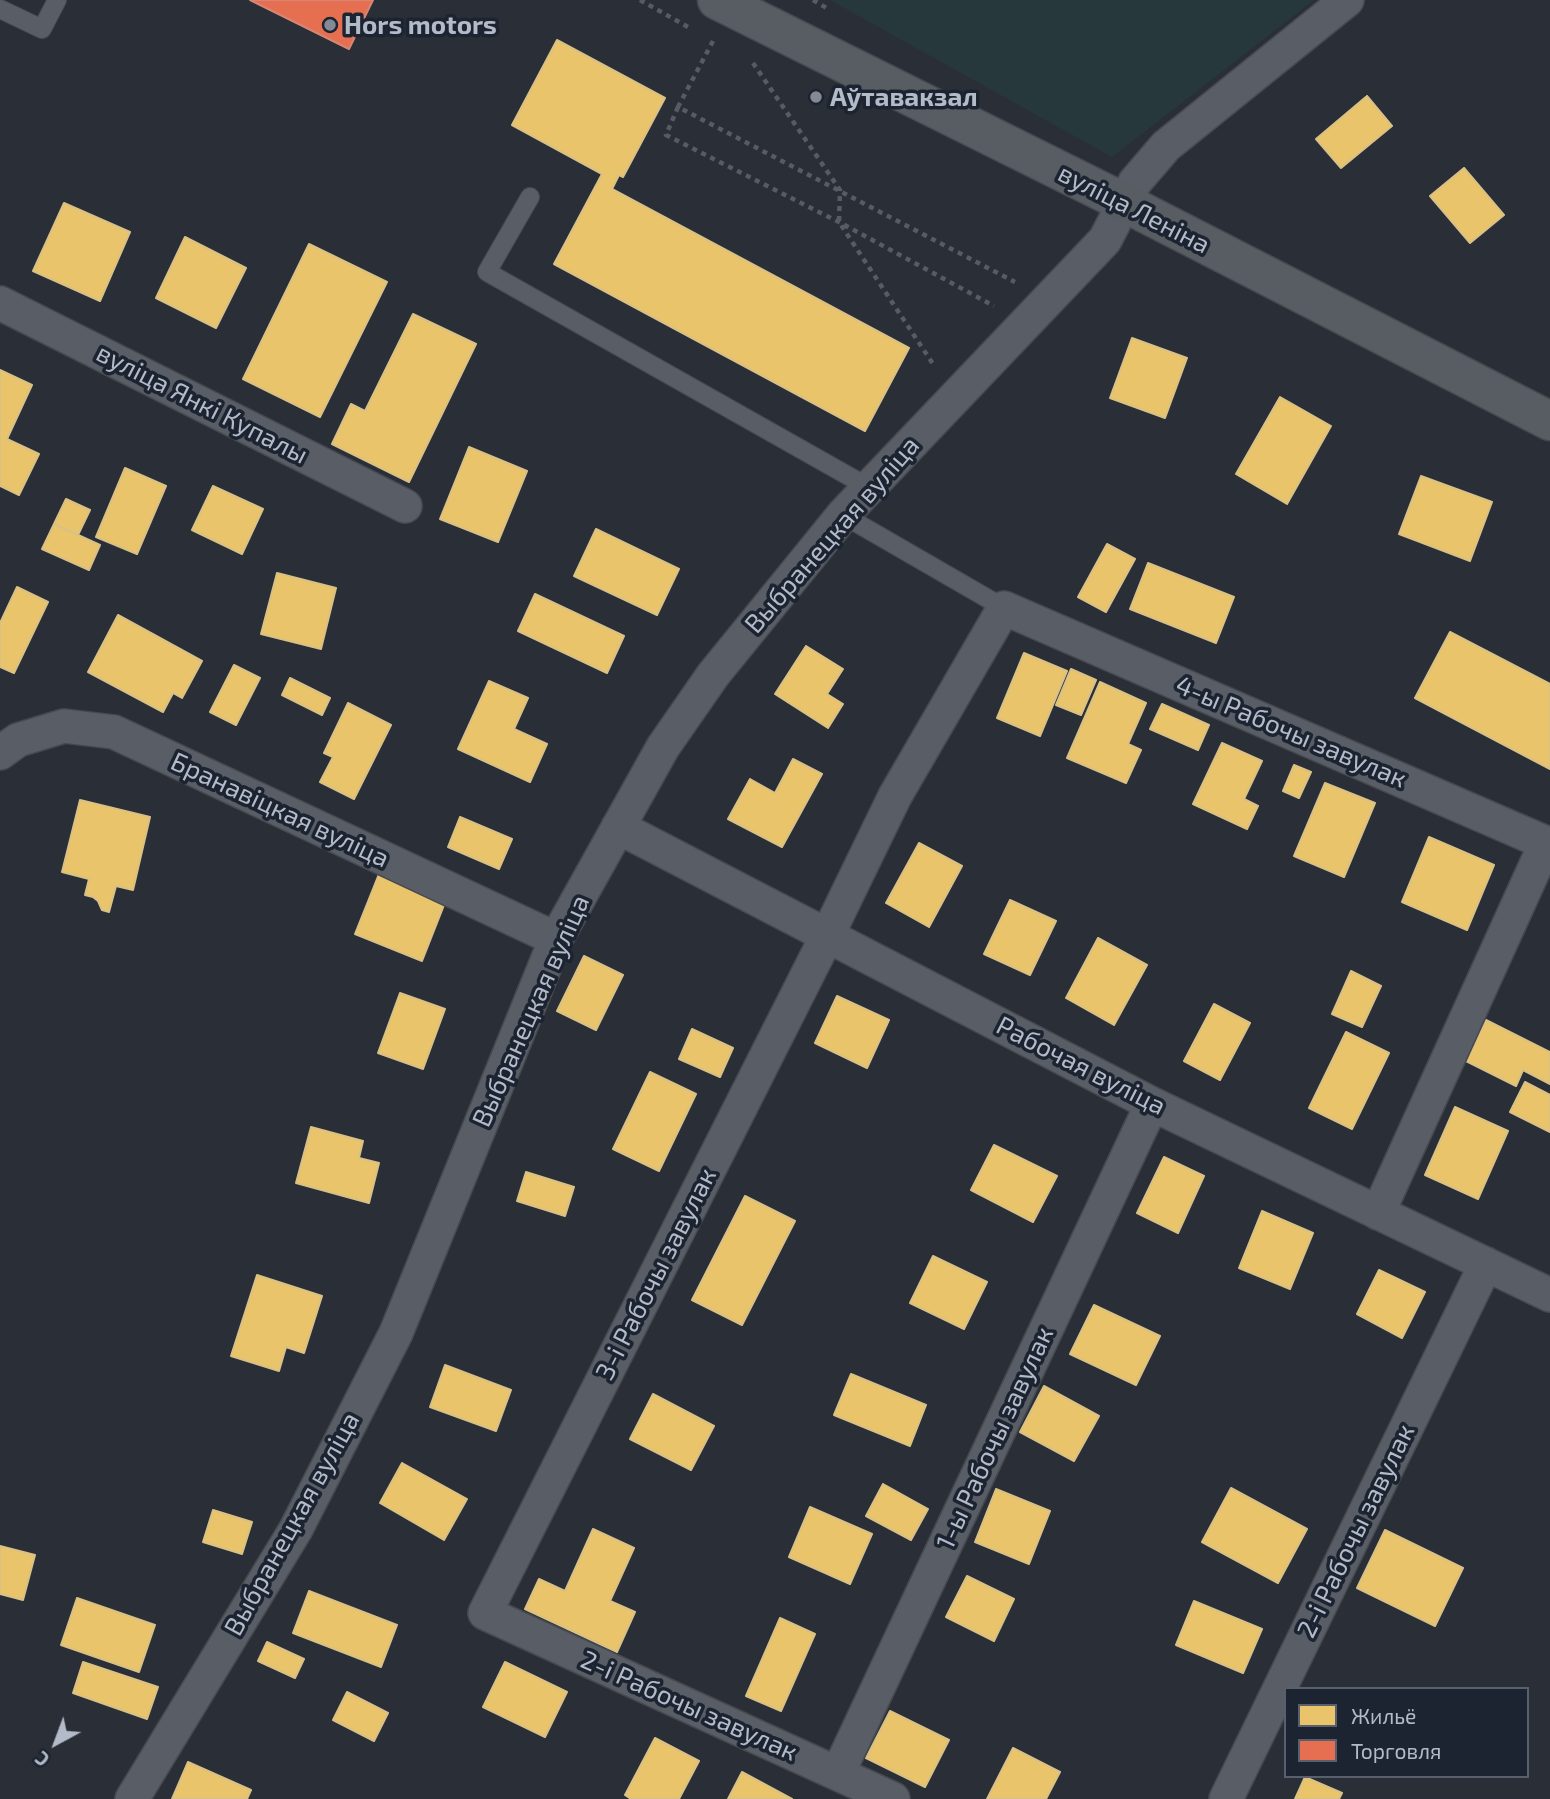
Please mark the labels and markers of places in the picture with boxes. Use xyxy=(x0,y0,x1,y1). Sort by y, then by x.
place label: Hors motors xyxy=(344,9,497,41)
marker: Hors motors xyxy=(322,17,338,33)
place label: Аўтавакзал xyxy=(830,81,978,113)
marker: Аўтавакзал xyxy=(808,89,824,105)

